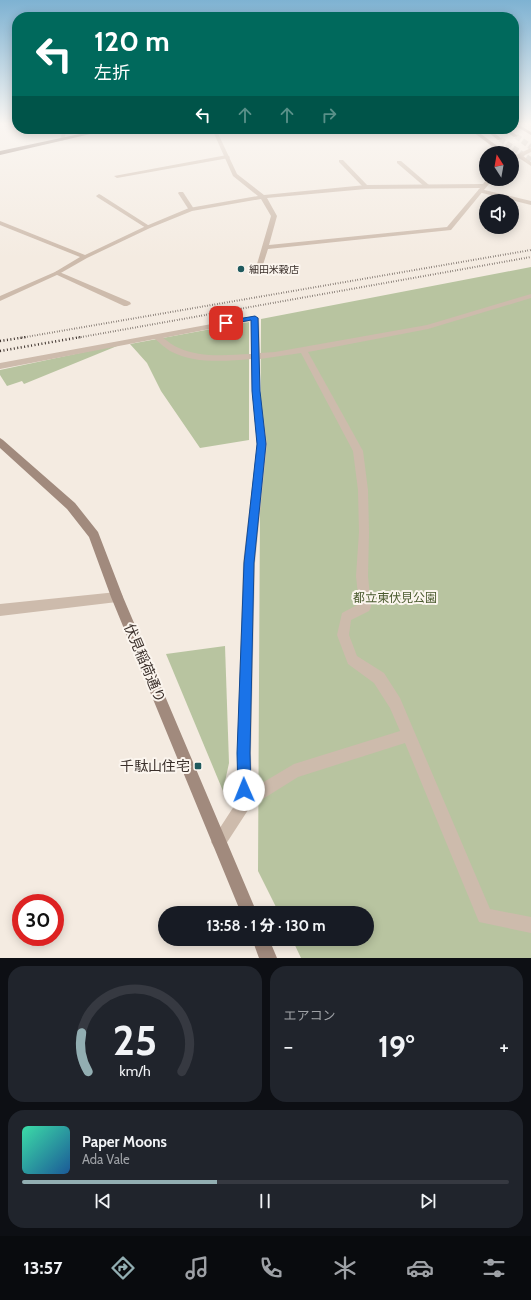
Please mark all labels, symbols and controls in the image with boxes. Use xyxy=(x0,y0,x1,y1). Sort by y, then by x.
text: 120 m xyxy=(94,24,170,58)
icon: left xyxy=(28,28,80,80)
text: 左折 xyxy=(94,62,130,84)
icon: left xyxy=(192,104,214,126)
icon: ahead xyxy=(234,104,256,126)
icon: ahead xyxy=(276,104,298,126)
icon: right xyxy=(318,104,340,126)
north arrow xyxy=(479,146,519,186)
map controls xyxy=(479,146,519,234)
button: sound xyxy=(479,194,519,234)
place label: 細田米穀店 xyxy=(249,263,299,276)
marker: 細田米穀店 xyxy=(236,264,246,274)
pin xyxy=(209,306,243,340)
icon: arrive xyxy=(215,312,237,334)
park label: 都立東伏見公園 xyxy=(353,590,437,605)
street label: 伏見稲荷通り xyxy=(120,621,170,705)
place label: 千駄山住宅 xyxy=(120,757,190,775)
marker: 千駄山住宅 xyxy=(193,761,203,771)
position arrow xyxy=(223,769,265,811)
speed limit sign: 30 xyxy=(12,894,64,946)
text: 13:58 · 1 分 · 130 m xyxy=(206,917,326,935)
text: エアコン xyxy=(284,1007,336,1023)
text: 25 xyxy=(113,1015,157,1065)
text: 19° xyxy=(378,1028,415,1065)
text: − xyxy=(284,1033,293,1060)
text: + xyxy=(499,1033,509,1060)
text: km/h xyxy=(119,1062,150,1080)
text: Paper Moons xyxy=(82,1133,167,1151)
text: Ada Vale xyxy=(82,1151,130,1167)
icon: previous xyxy=(92,1190,114,1212)
icon: pause xyxy=(254,1190,276,1212)
icon: next xyxy=(417,1190,439,1212)
icon: directions xyxy=(109,1254,137,1282)
icon: music xyxy=(183,1254,211,1282)
icon: phone xyxy=(257,1254,285,1282)
icon: climate xyxy=(331,1254,359,1282)
icon: car xyxy=(406,1254,434,1282)
icon: filters xyxy=(480,1254,508,1282)
text: 13:57 xyxy=(23,1257,62,1279)

